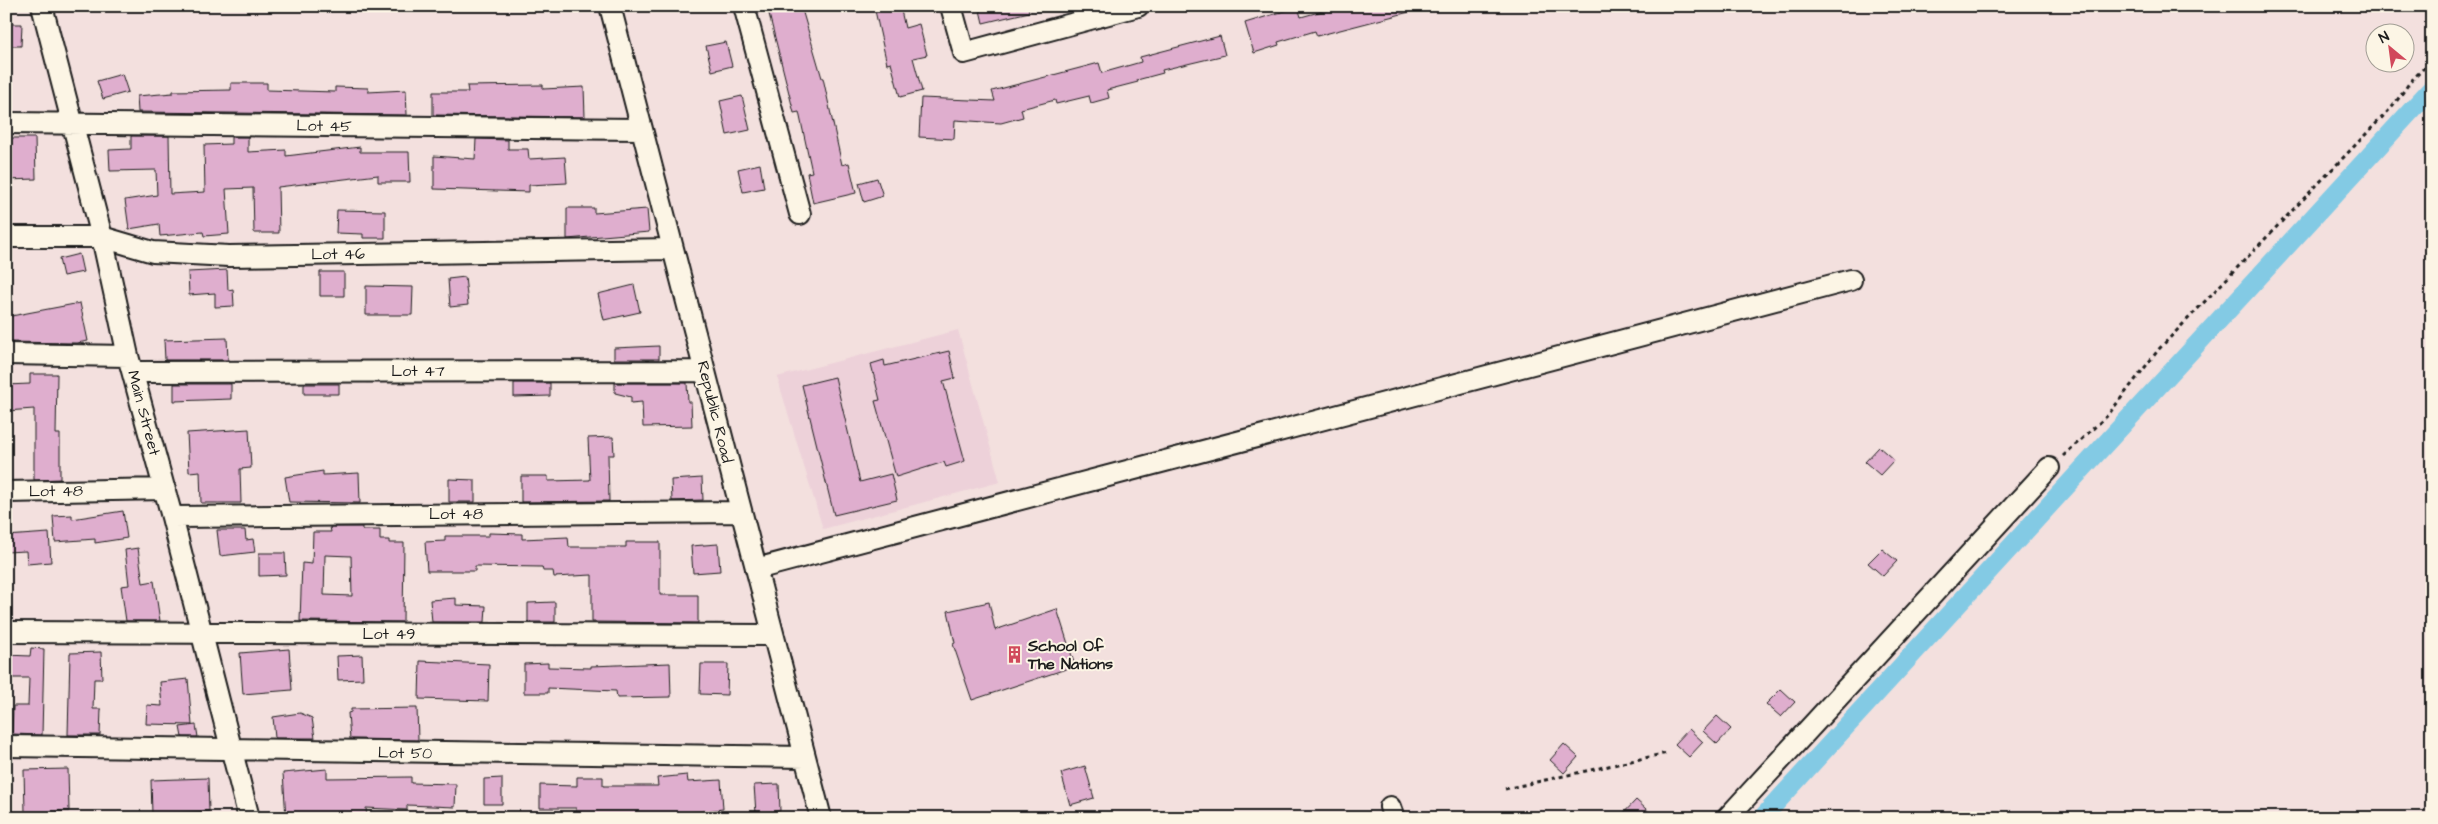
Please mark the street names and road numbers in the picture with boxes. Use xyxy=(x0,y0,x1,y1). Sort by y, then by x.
street label: Lot 45 xyxy=(296,115,352,137)
street label: Lot 46 xyxy=(311,243,365,265)
street label: Republic Road xyxy=(692,359,738,465)
street label: Lot 47 xyxy=(391,360,445,382)
street label: Main Street xyxy=(122,368,166,459)
street label: Lot 48 xyxy=(29,480,83,502)
street label: Lot 48 xyxy=(429,503,483,525)
street label: Lot 49 xyxy=(363,623,415,645)
street label: Lot 50 xyxy=(378,742,432,764)

